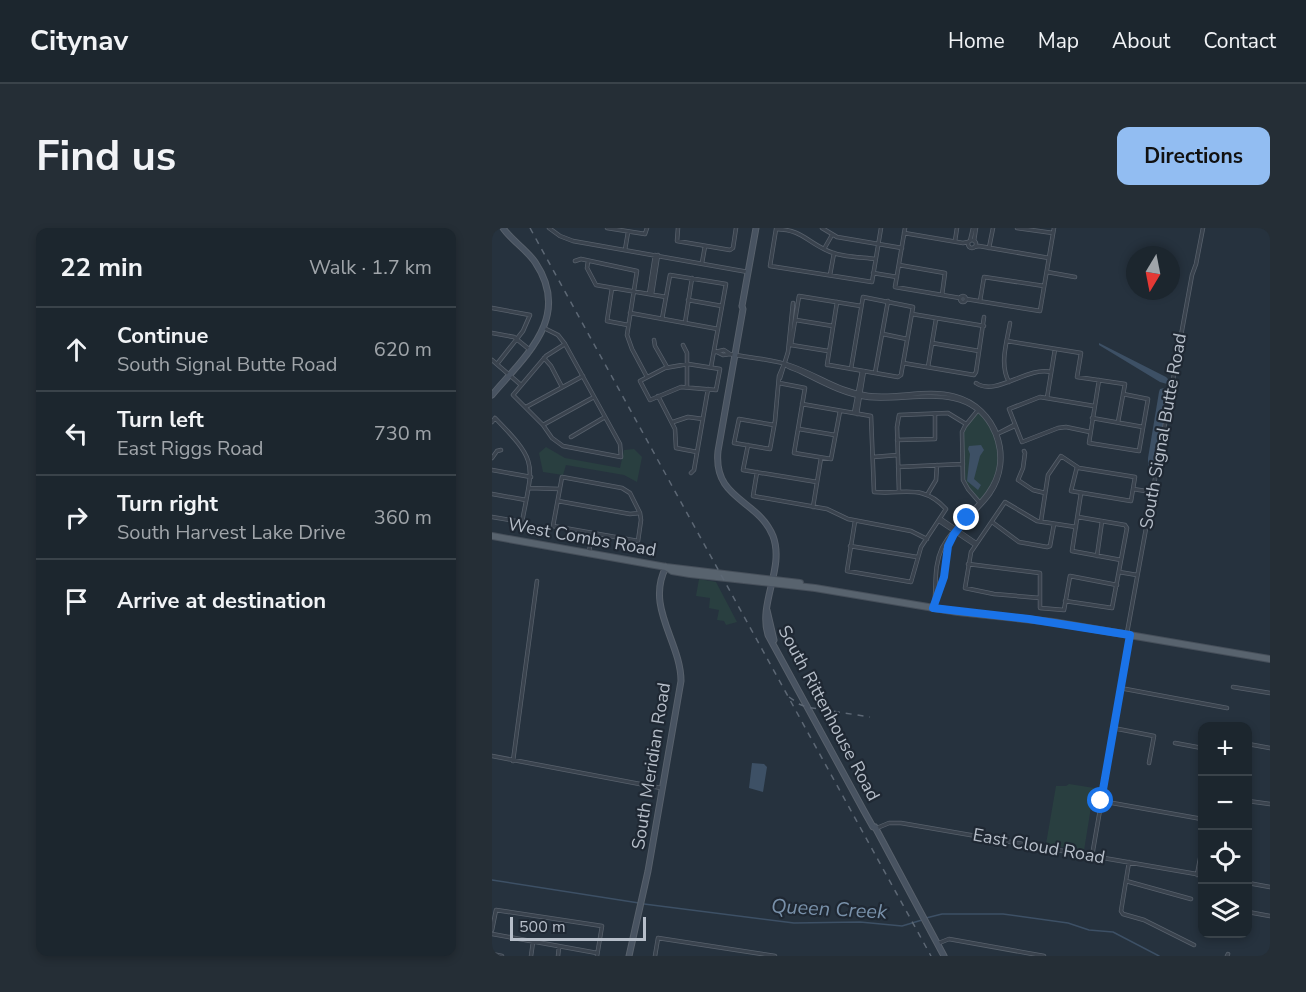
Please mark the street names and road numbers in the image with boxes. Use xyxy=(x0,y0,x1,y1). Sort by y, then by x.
street label: South Signal Butte Road xyxy=(1134,331,1192,531)
street label: West Combs Road xyxy=(506,512,658,562)
street label: South Rittenhouse Road xyxy=(772,621,886,805)
street label: South Meridian Road xyxy=(626,681,676,851)
street label: East Cloud Road xyxy=(971,823,1107,869)

